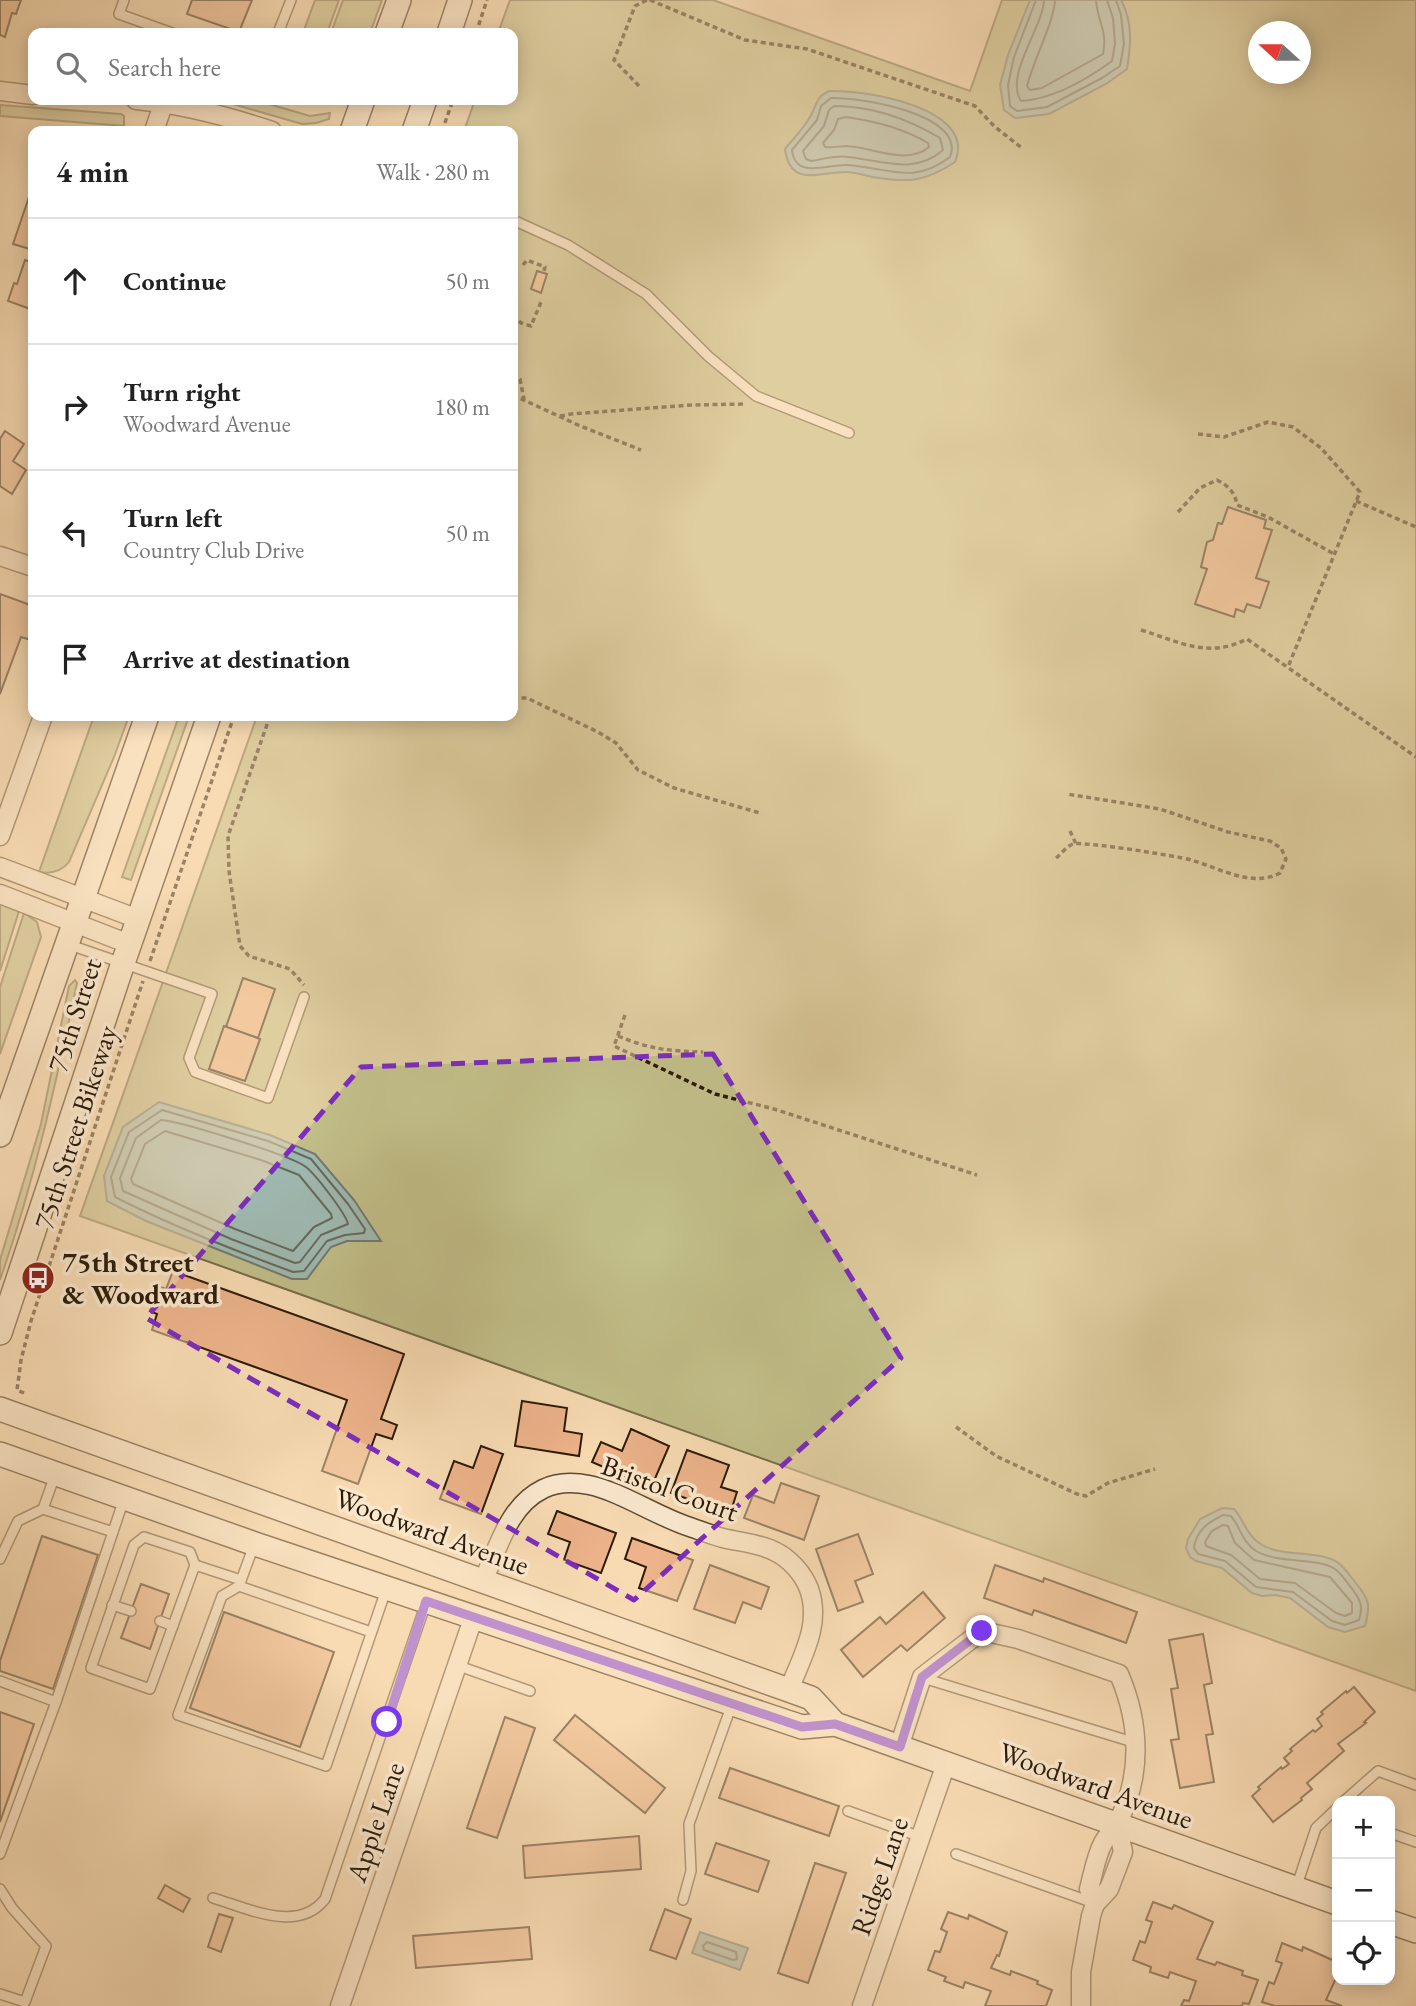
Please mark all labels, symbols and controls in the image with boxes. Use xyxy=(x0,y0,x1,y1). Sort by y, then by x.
north arrow xyxy=(1248,21,1311,84)
search box xyxy=(28,28,518,105)
icon: search xyxy=(52,48,90,86)
text: Search here xyxy=(108,50,221,84)
text: 4 min xyxy=(56,152,129,191)
text: Walk · 280 m xyxy=(376,157,490,187)
icon: ahead xyxy=(56,262,94,300)
text: Continue xyxy=(123,264,226,298)
text: 50 m xyxy=(445,266,490,296)
text: Turn right xyxy=(123,375,241,409)
icon: right xyxy=(56,388,94,426)
text: 180 m xyxy=(434,392,490,422)
text: Woodward Avenue xyxy=(123,409,291,439)
text: Turn left xyxy=(123,501,222,535)
icon: left xyxy=(56,514,94,552)
text: 50 m xyxy=(445,518,490,548)
text: Country Club Drive xyxy=(123,535,304,565)
icon: arrive xyxy=(56,640,94,678)
text: Arrive at destination xyxy=(123,642,350,676)
street label: 75th Street xyxy=(39,954,109,1076)
street label: 75th Street Bikeway xyxy=(25,1020,125,1233)
place label: 75th Street & Woodward xyxy=(62,1244,219,1312)
bus stop icon: 75th Street & Woodward xyxy=(19,1259,57,1297)
street label: Bristol Court xyxy=(597,1447,743,1529)
street label: Woodward Avenue xyxy=(330,1479,534,1583)
route end xyxy=(966,1615,997,1646)
route start xyxy=(371,1706,402,1737)
street label: Woodward Avenue xyxy=(994,1733,1198,1837)
street label: Apple Lane xyxy=(337,1757,412,1888)
map controls xyxy=(1332,1796,1395,1985)
button: + xyxy=(1332,1796,1395,1859)
street label: Ridge Lane xyxy=(842,1812,916,1940)
button: − xyxy=(1332,1859,1395,1922)
button: locate xyxy=(1332,1922,1395,1985)

